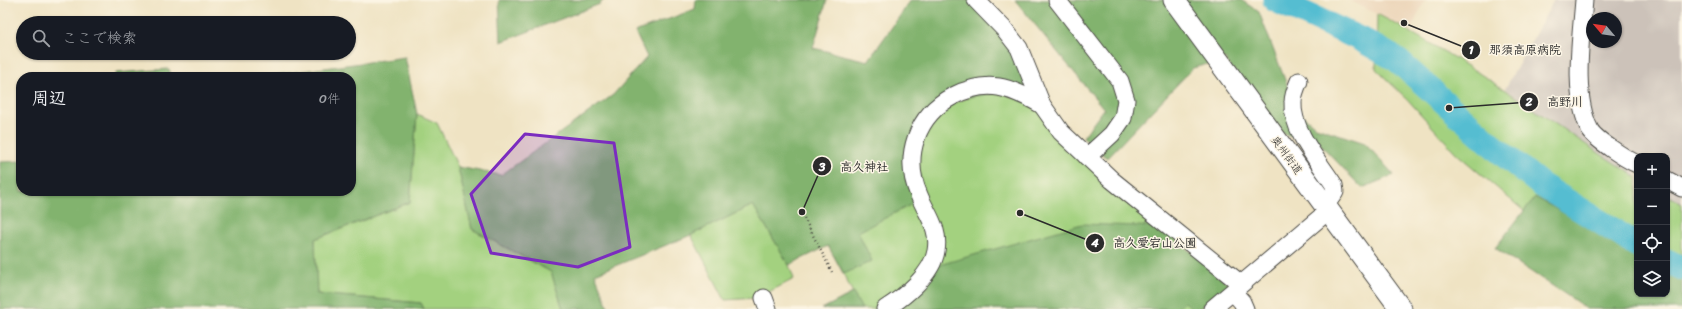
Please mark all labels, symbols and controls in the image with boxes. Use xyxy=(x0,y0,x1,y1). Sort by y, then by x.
north arrow xyxy=(1586,12,1622,48)
search box xyxy=(16,16,356,60)
text: ここで検索 xyxy=(62,25,137,51)
icon: search xyxy=(30,27,52,49)
callout: 那須高原病院 xyxy=(1461,38,1569,62)
text: 1 xyxy=(1468,39,1474,61)
text: 那須高原病院 xyxy=(1489,39,1561,61)
text: 周辺 xyxy=(32,83,66,113)
text: 0件 xyxy=(319,87,340,110)
callout: 高野川 xyxy=(1519,90,1591,114)
text: 2 xyxy=(1525,91,1533,113)
text: 高野川 xyxy=(1547,91,1583,113)
street label: 奥州街道 xyxy=(1266,132,1307,179)
map controls xyxy=(1634,153,1670,297)
button: + xyxy=(1634,153,1670,189)
callout: 高久神社 xyxy=(812,154,896,178)
text: 3 xyxy=(818,156,826,178)
text: 高久神社 xyxy=(840,156,888,178)
button: − xyxy=(1634,189,1670,225)
button: locate xyxy=(1634,225,1670,261)
callout: 高久愛宕山公園 xyxy=(1085,231,1205,255)
text: 4 xyxy=(1090,232,1099,254)
text: 高久愛宕山公園 xyxy=(1113,232,1197,254)
button: layers xyxy=(1634,261,1670,297)

